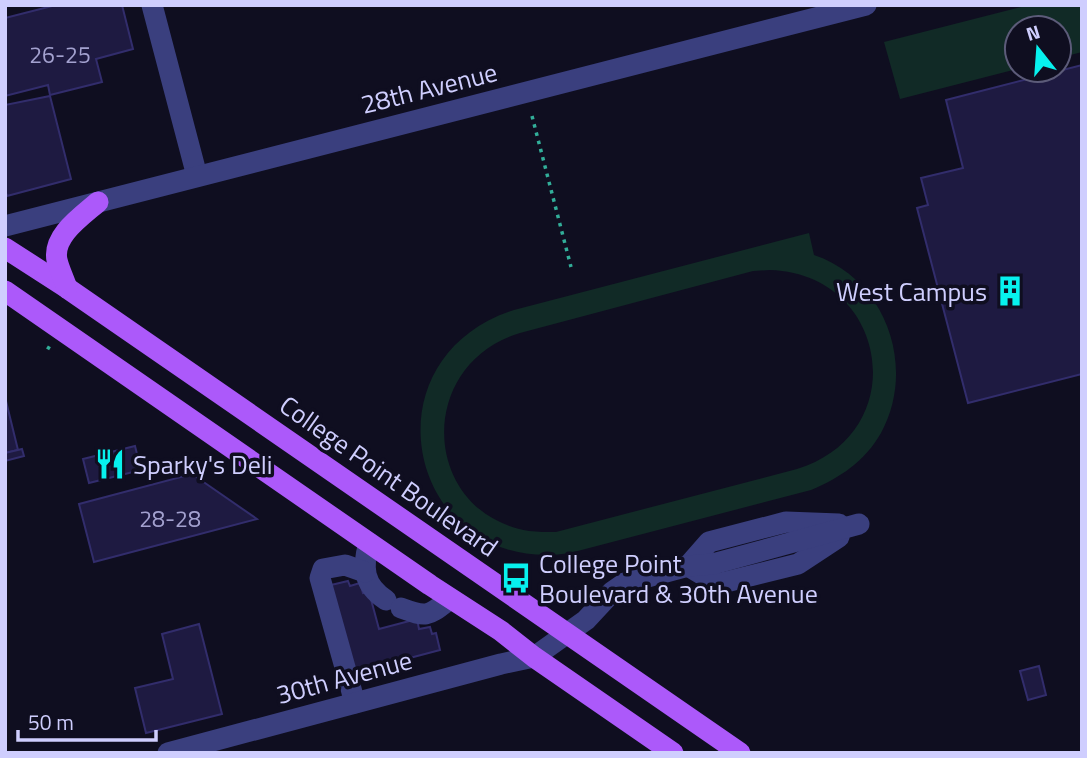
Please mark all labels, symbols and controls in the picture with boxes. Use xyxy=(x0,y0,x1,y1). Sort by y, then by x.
north arrow xyxy=(1003,14,1073,84)
text: N xyxy=(1022,16,1043,48)
house number: 26-25 xyxy=(29,37,91,72)
street label: 28th Avenue xyxy=(357,52,501,124)
place label: West Campus xyxy=(836,272,987,311)
building icon: West Campus xyxy=(993,274,1027,308)
street label: College Point Boulevard xyxy=(272,386,506,566)
place label: Sparky's Deli xyxy=(133,445,273,484)
restaurant icon: Sparky's Deli xyxy=(93,447,127,481)
house number: 28-28 xyxy=(139,501,201,536)
place label: College Point Boulevard & 30th Avenue xyxy=(539,544,818,613)
bus stop icon: College Point Boulevard & 30th Avenue xyxy=(499,561,533,595)
street label: 30th Avenue xyxy=(272,640,416,714)
scale bar xyxy=(18,698,156,742)
text: 50 m xyxy=(28,706,74,738)

